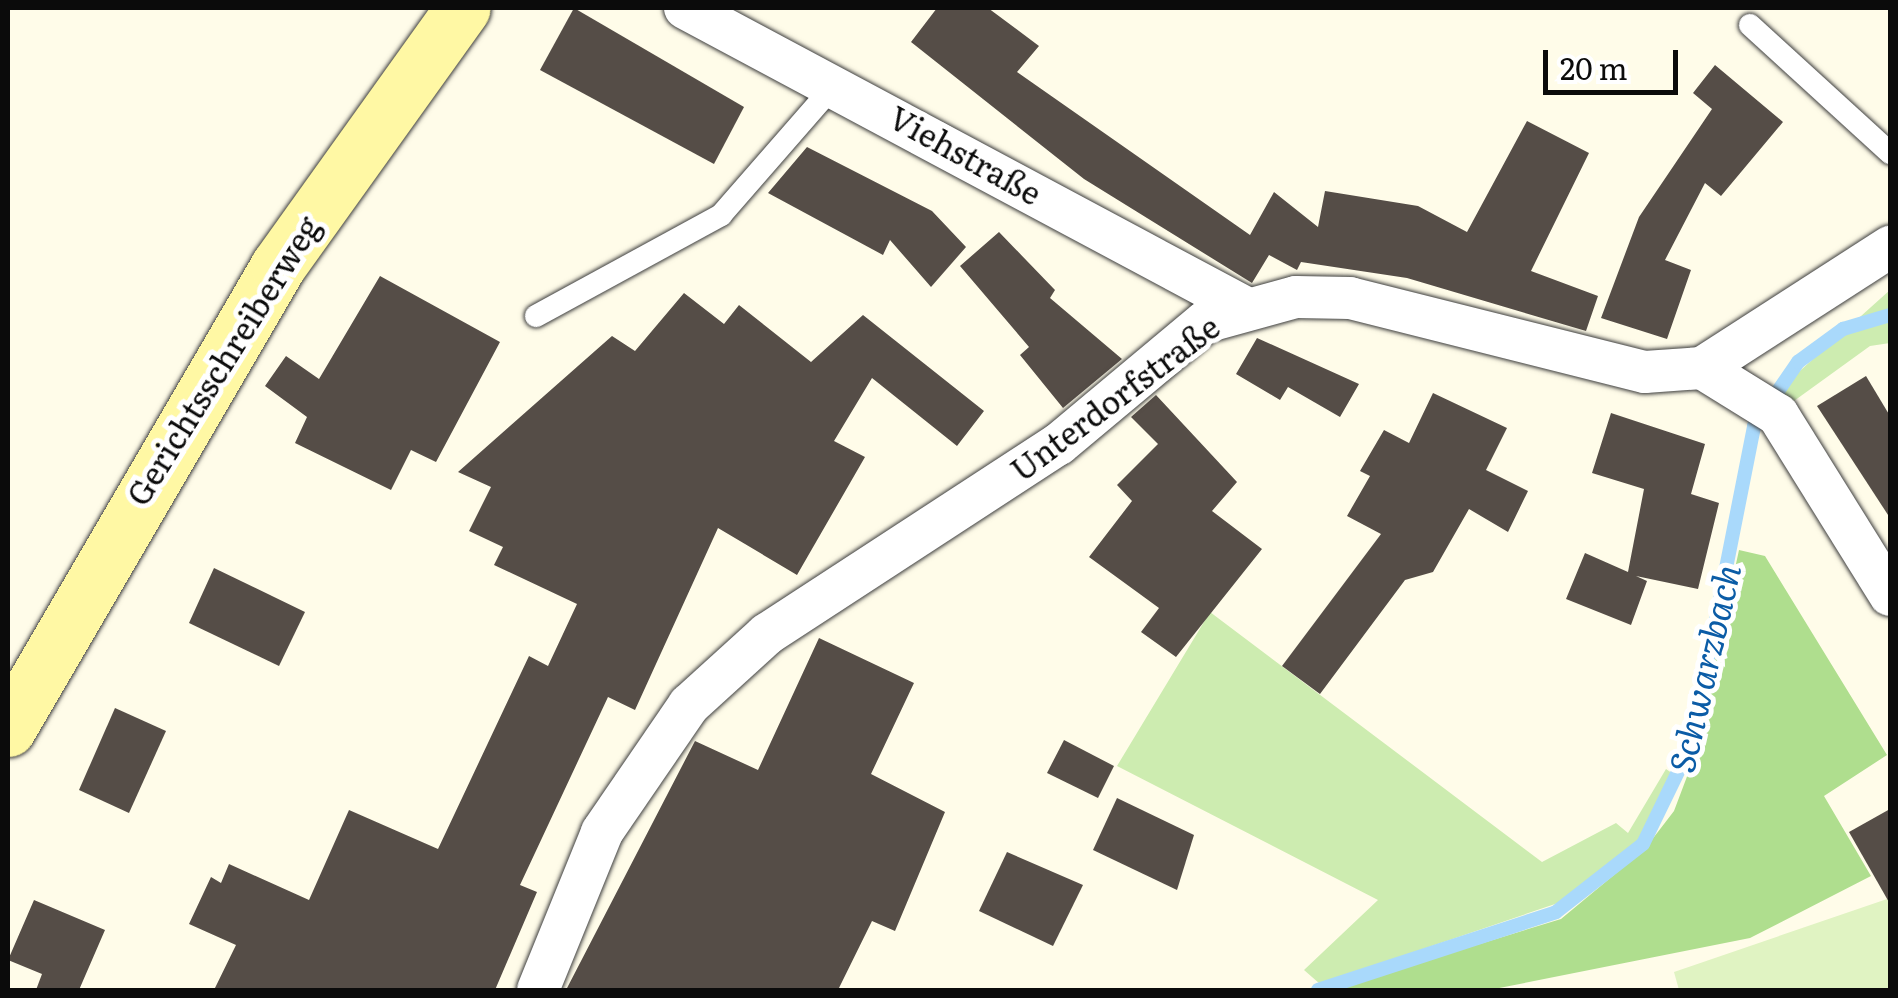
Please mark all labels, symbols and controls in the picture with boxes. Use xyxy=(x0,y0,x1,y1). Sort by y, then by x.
scale bar xyxy=(1548,30,1683,92)
text: 20 m xyxy=(1560,45,1628,89)
street label: Viehstraße xyxy=(883,97,1049,211)
street label: Gerichtsschreiberweg xyxy=(117,208,327,512)
street label: Unterdorfstraße xyxy=(1002,306,1226,488)
water label: Schwarzbach xyxy=(1659,560,1747,776)

